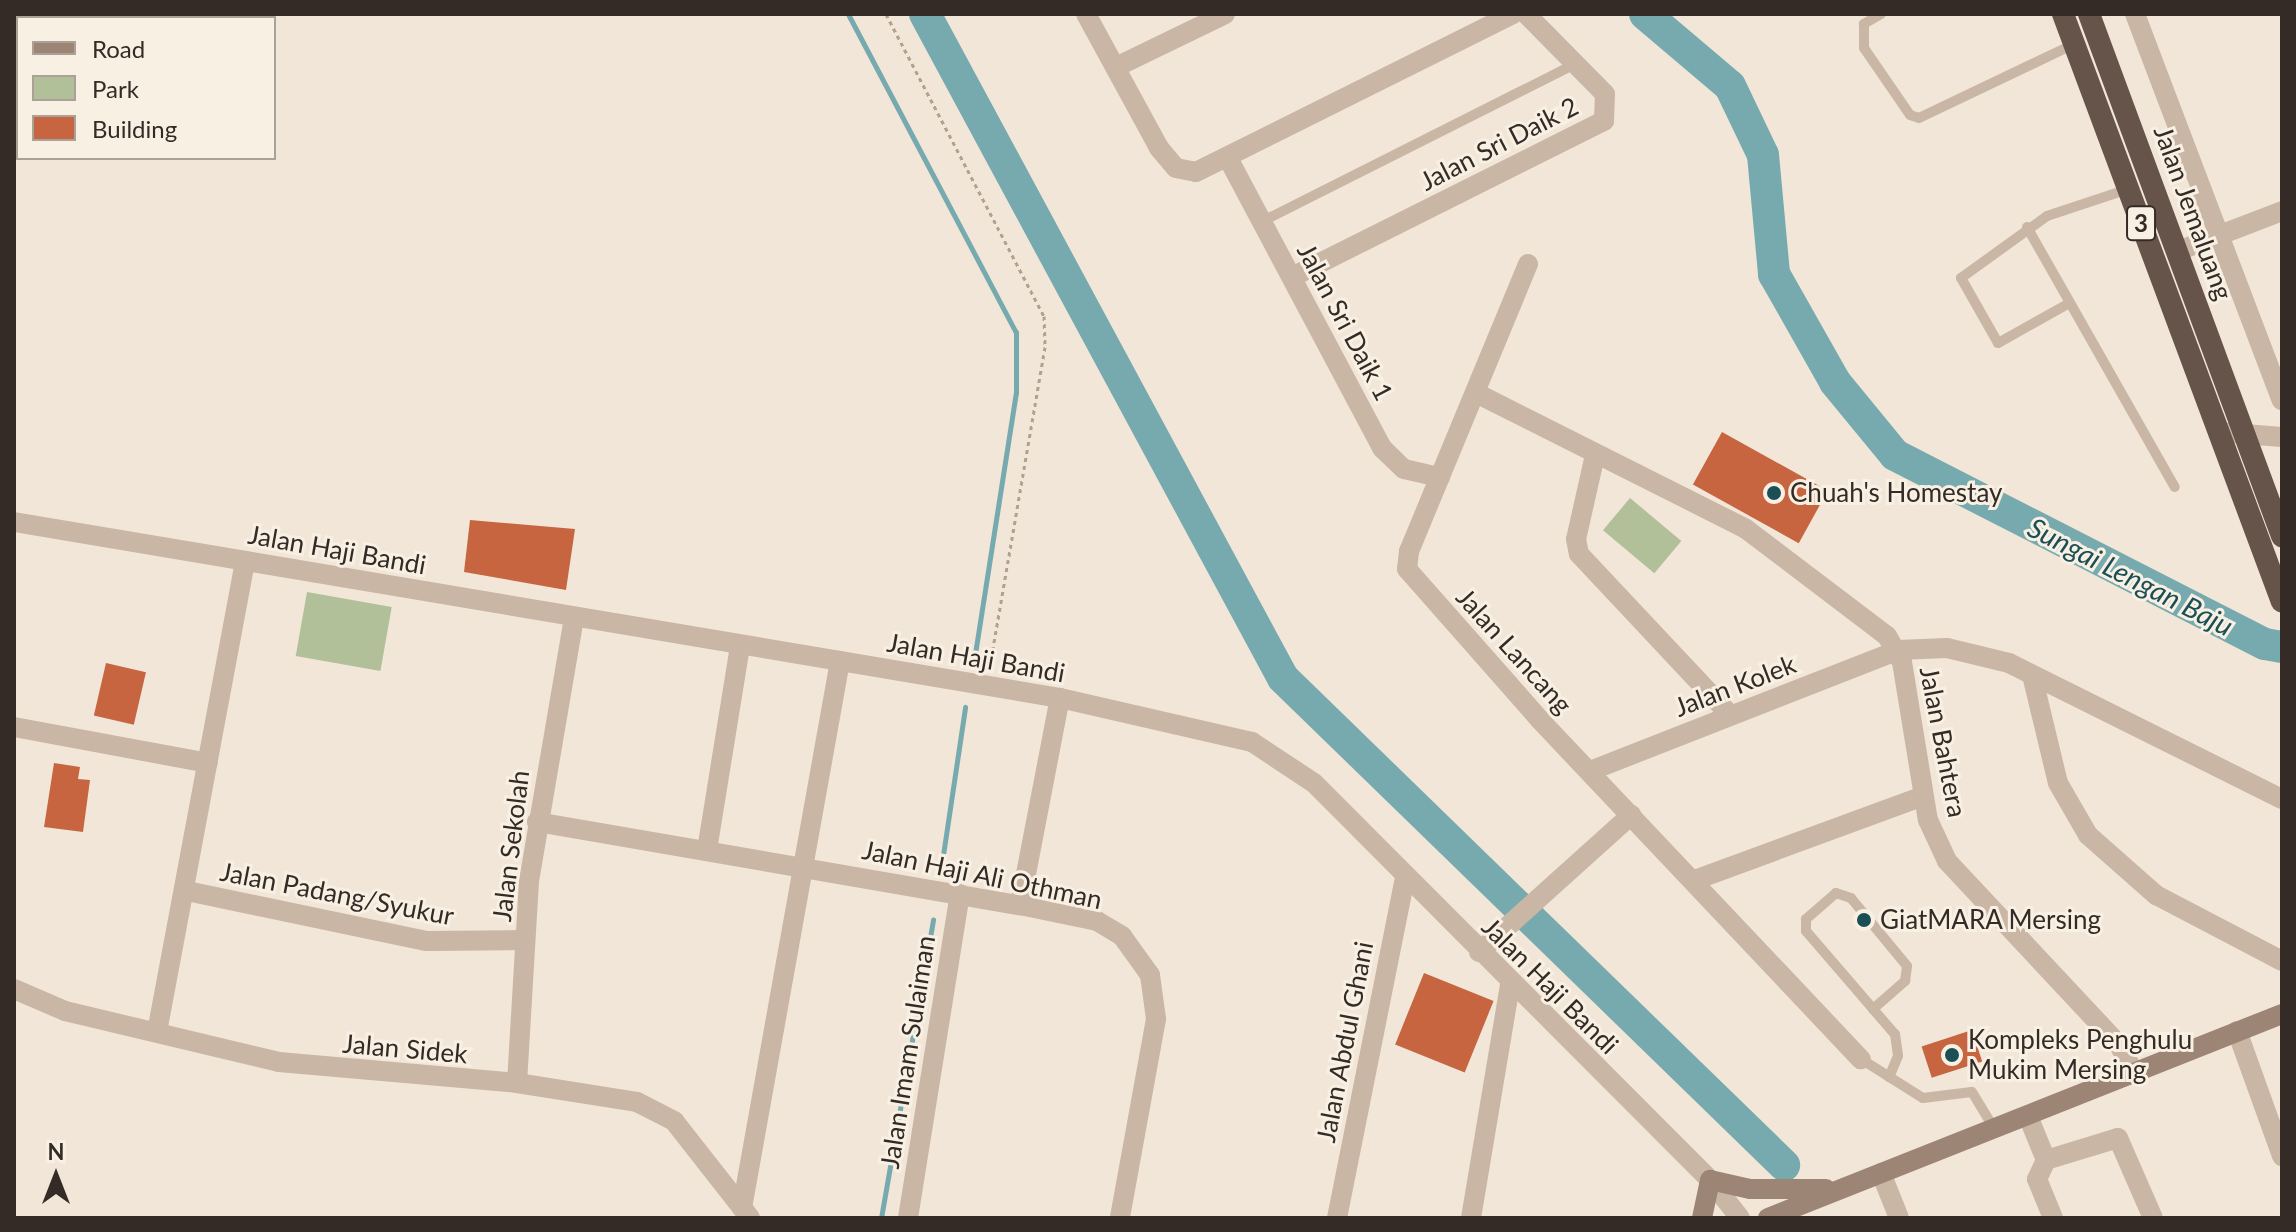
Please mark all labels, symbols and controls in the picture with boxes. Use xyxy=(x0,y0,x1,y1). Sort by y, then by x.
legend xyxy=(16,16,276,160)
text: Road xyxy=(92,34,145,63)
text: Park xyxy=(92,74,139,103)
street label: Jalan Sri Daik 2 xyxy=(1415,91,1583,197)
text: Building xyxy=(92,114,177,143)
street label: Jalan Jemaluang xyxy=(2147,121,2239,305)
road number: 3 xyxy=(2125,203,2157,243)
street label: Jalan Sri Daik 1 xyxy=(1291,238,1399,406)
place label: Chuah's Homestay xyxy=(1790,477,2002,509)
marker: Chuah's Homestay xyxy=(1765,484,1783,502)
water label: Sungai Lengan Baju xyxy=(2023,510,2239,642)
street label: Jalan Haji Bandi xyxy=(246,519,428,581)
street label: Jalan Lancang xyxy=(1450,582,1578,720)
street label: Jalan Haji Bandi xyxy=(885,627,1067,689)
street label: Jalan Kolek xyxy=(1670,649,1800,723)
street label: Jalan Bahtera xyxy=(1913,664,1973,820)
street label: Jalan Sekolah xyxy=(486,769,536,923)
street label: Jalan Haji Ali Othman xyxy=(859,834,1105,916)
street label: Jalan Padang/Syukur xyxy=(217,856,457,932)
place label: GiatMARA Mersing xyxy=(1880,904,2102,936)
street label: Jalan Haji Bandi xyxy=(1475,911,1625,1061)
marker: GiatMARA Mersing xyxy=(1855,911,1873,929)
street label: Jalan Imam Sulaiman xyxy=(874,933,942,1171)
street label: Jalan Abdul Ghani xyxy=(1310,939,1380,1145)
place label: Kompleks Penghulu Mukim Mersing xyxy=(1968,1024,2192,1086)
street label: Jalan Sidek xyxy=(341,1028,469,1070)
marker: Kompleks Penghulu Mukim Mersing xyxy=(1943,1046,1961,1064)
north arrow xyxy=(16,1136,96,1216)
text: N xyxy=(48,1138,64,1165)

